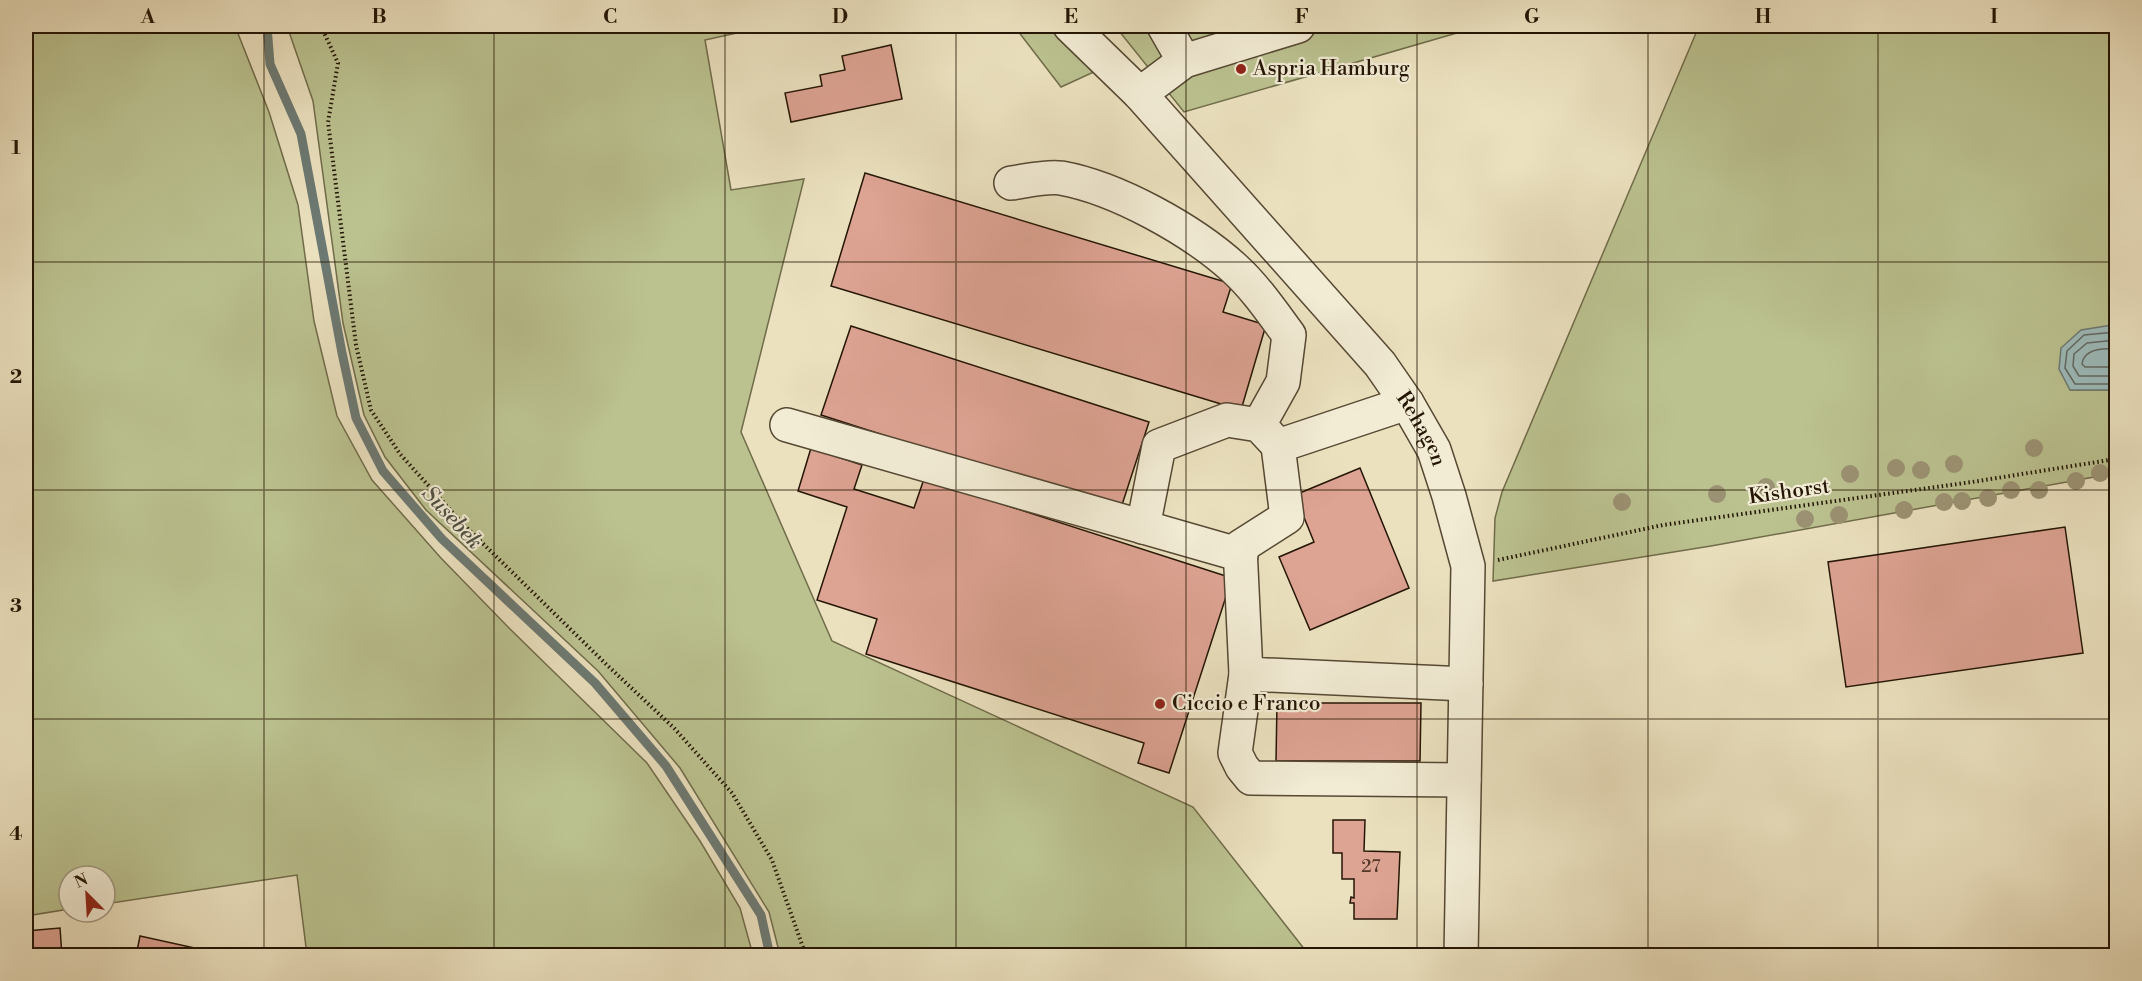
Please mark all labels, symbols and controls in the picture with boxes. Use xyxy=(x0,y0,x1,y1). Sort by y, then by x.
text: A xyxy=(140,5,156,30)
text: B xyxy=(371,5,387,30)
text: C xyxy=(603,5,617,30)
text: D xyxy=(832,5,848,30)
text: E xyxy=(1064,5,1078,30)
text: F xyxy=(1295,5,1309,30)
text: G xyxy=(1524,5,1540,30)
text: H xyxy=(1755,5,1772,30)
text: I xyxy=(1990,5,1998,30)
place label: Aspria Hamburg xyxy=(1252,56,1410,82)
marker: Aspria Hamburg xyxy=(1234,62,1248,76)
text: 1 xyxy=(11,136,21,161)
text: 2 xyxy=(10,365,22,390)
street label: Rehagen xyxy=(1390,386,1452,470)
street label: Kishorst xyxy=(1747,473,1832,511)
water label: Susebek xyxy=(416,481,488,555)
text: 3 xyxy=(10,594,22,619)
place label: Ciccio e Franco xyxy=(1172,691,1321,717)
marker: Ciccio e Franco xyxy=(1153,697,1167,711)
text: 4 xyxy=(9,822,23,847)
house number: 27 xyxy=(1361,855,1381,878)
north arrow xyxy=(57,864,117,924)
text: N xyxy=(71,869,91,893)

